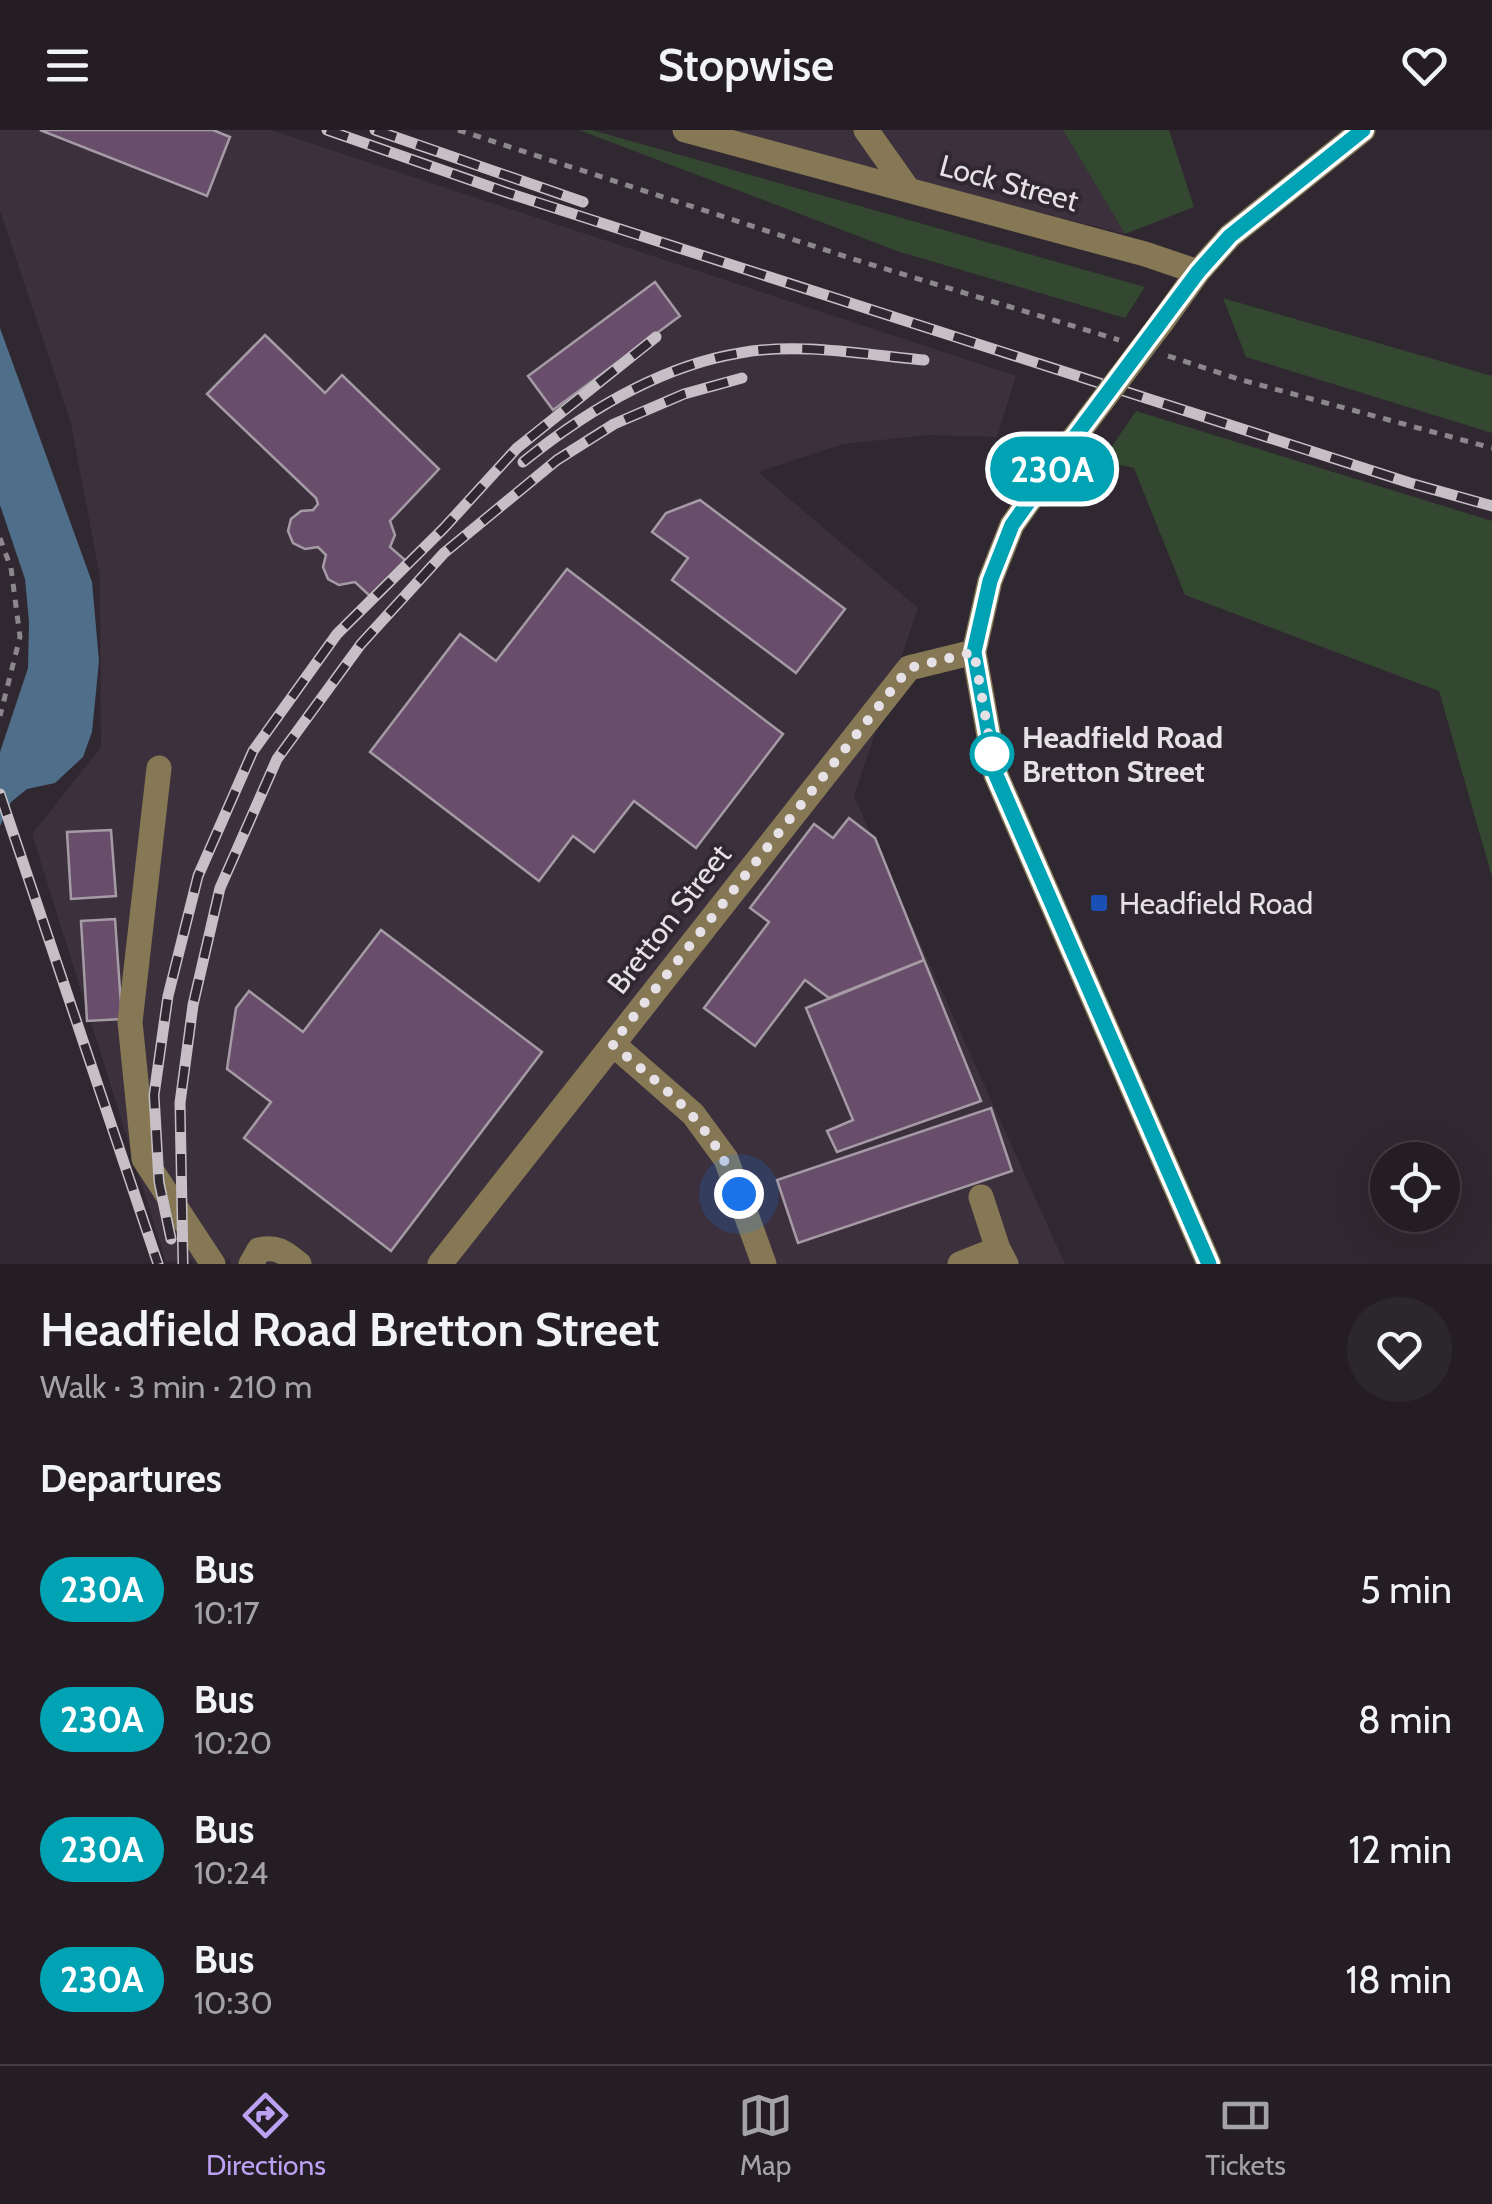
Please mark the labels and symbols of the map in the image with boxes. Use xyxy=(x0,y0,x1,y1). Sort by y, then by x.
street label: Lock Street xyxy=(936,147,1082,219)
line badge: 230A xyxy=(982,436,1122,502)
place label: Headfield Road Bretton Street xyxy=(1022,719,1223,790)
marker: Headfield Road Bretton Street xyxy=(971,733,1013,775)
street label: Bretton Street xyxy=(599,837,739,1001)
place label: Headfield Road xyxy=(1119,885,1313,922)
marker: Headfield Road xyxy=(1088,892,1110,914)
your location xyxy=(714,1169,764,1219)

